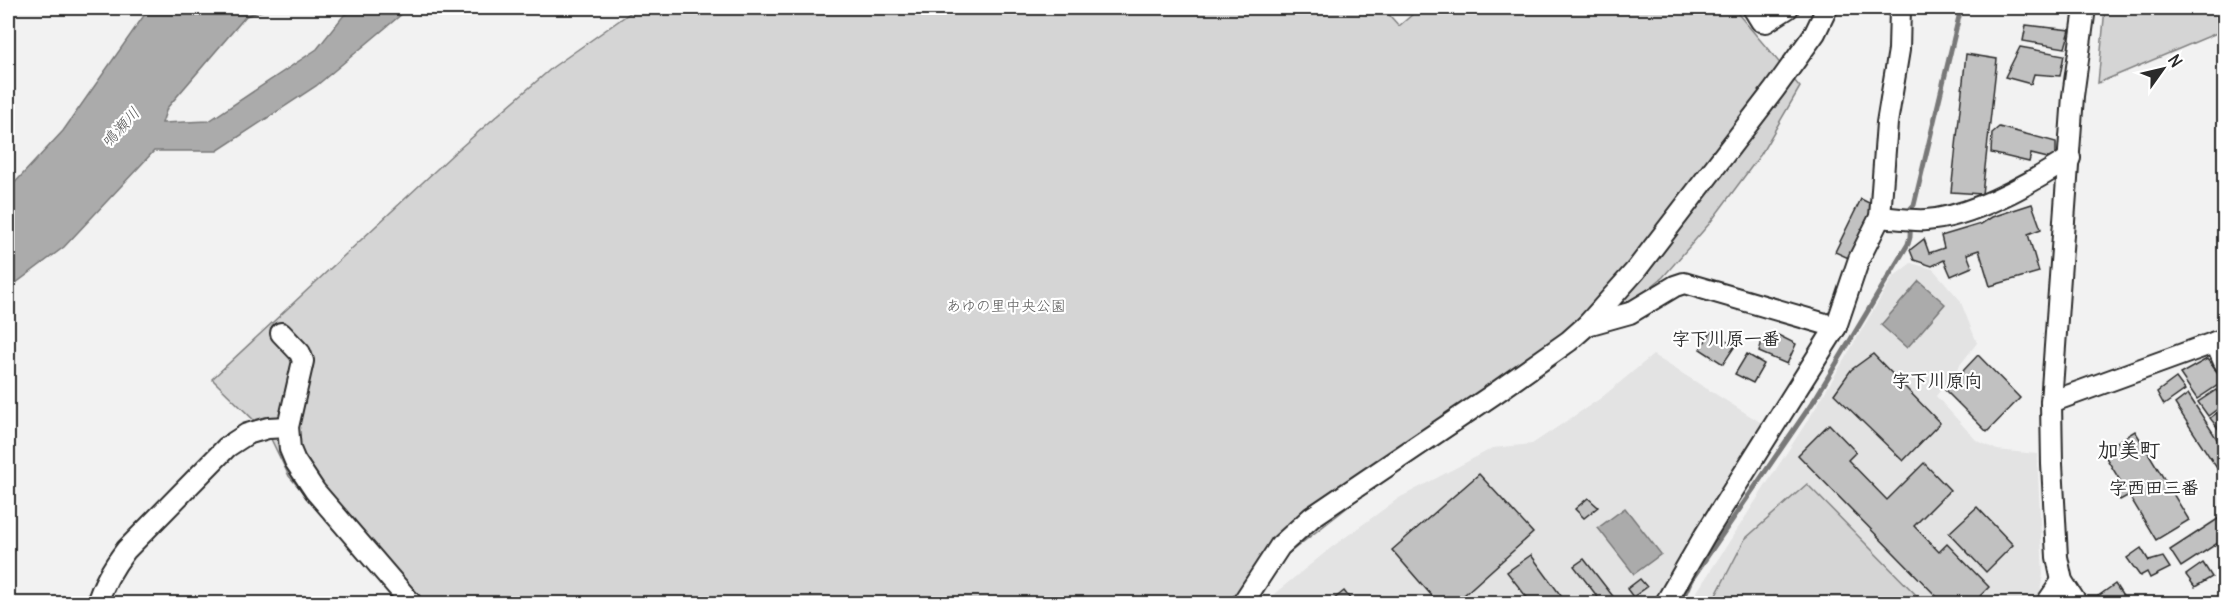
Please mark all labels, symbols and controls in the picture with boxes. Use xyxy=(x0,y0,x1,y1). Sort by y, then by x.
north arrow xyxy=(2133,39,2193,99)
text: N xyxy=(2164,50,2187,71)
water label: 鳴瀬川 xyxy=(96,103,144,151)
park label: あゆの里中央公園 xyxy=(946,296,1066,315)
district label: 字下川原一番 xyxy=(1672,327,1780,350)
district label: 字下川原向 xyxy=(1892,369,1982,392)
district label: 加美町 xyxy=(2098,436,2161,463)
district label: 字西田三番 xyxy=(2109,476,2199,499)

